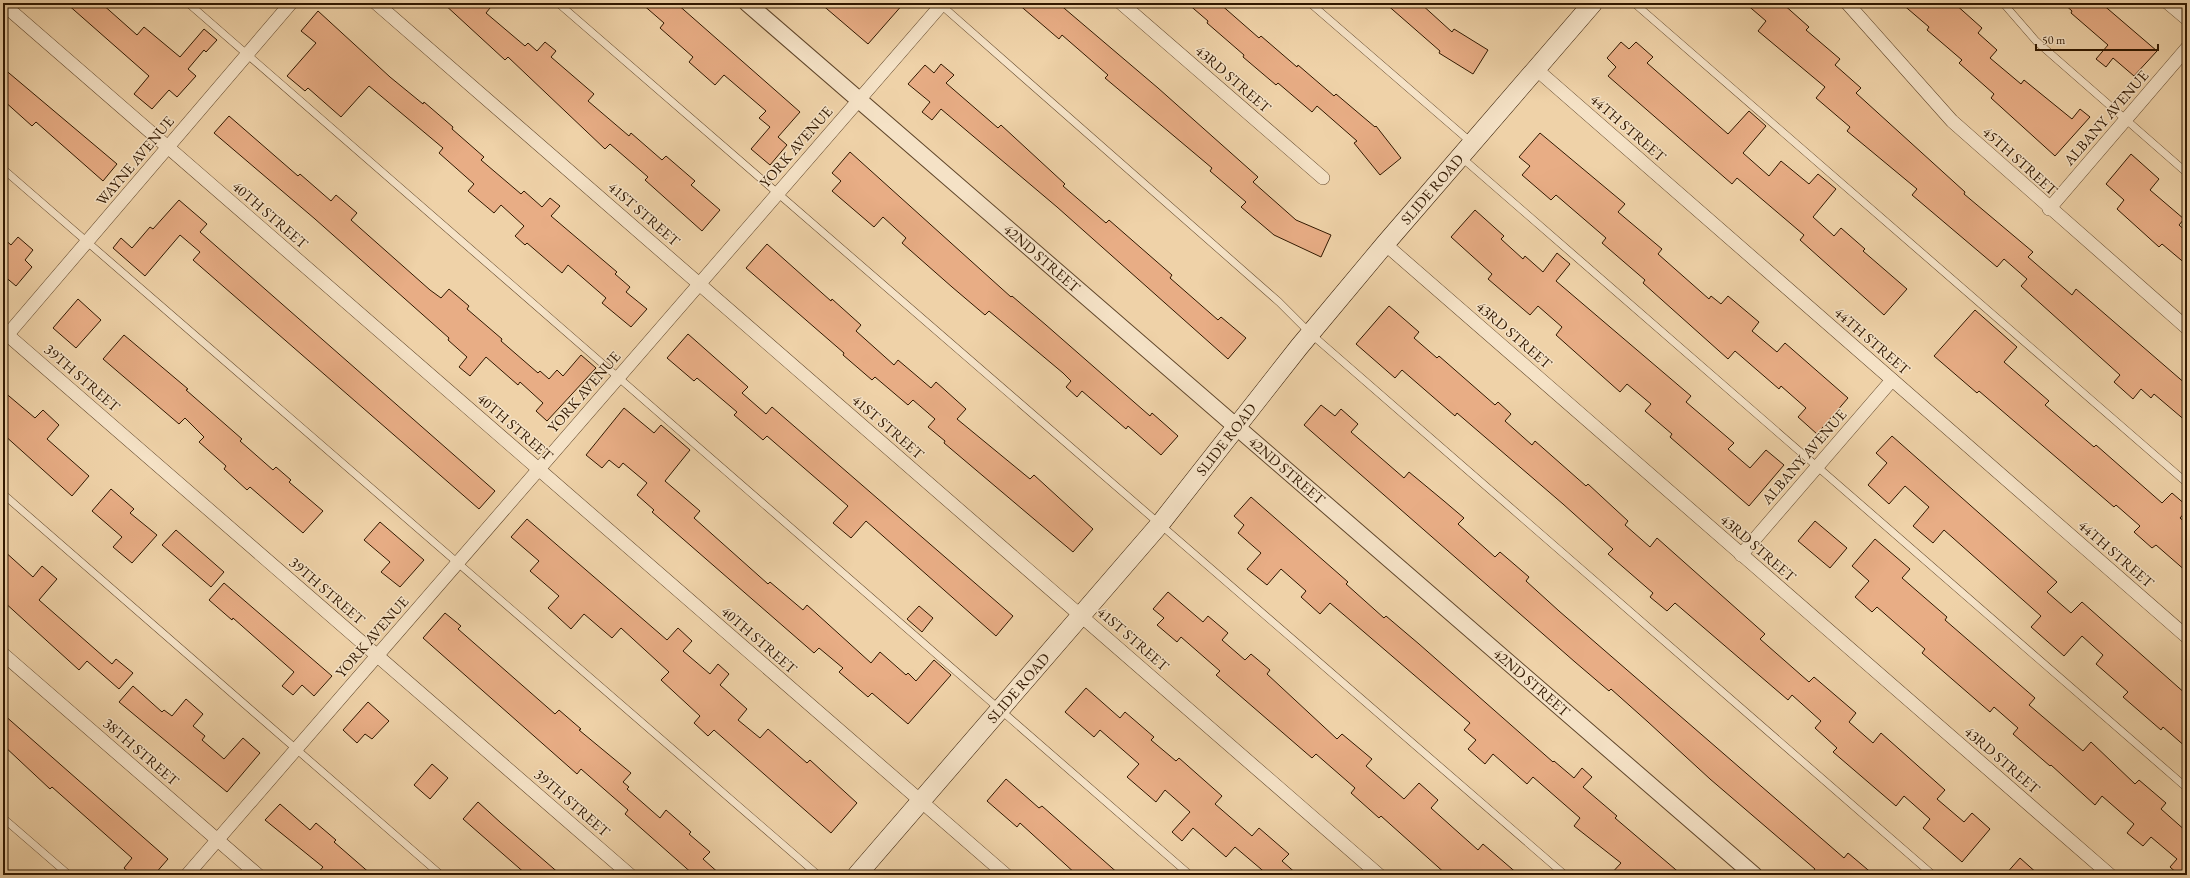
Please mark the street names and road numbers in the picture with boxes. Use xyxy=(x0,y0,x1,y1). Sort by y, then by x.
street label: 43RD STREET xyxy=(1192,41,1276,117)
street label: ALBANY AVENUE xyxy=(2058,66,2153,170)
street label: 44TH STREET xyxy=(1587,90,1671,166)
street label: YORK AVENUE xyxy=(755,102,837,191)
street label: WAYNE AVENUE xyxy=(92,112,178,209)
street label: 45TH STREET xyxy=(1979,122,2062,200)
street label: SLIDE ROAD xyxy=(1396,150,1467,228)
street label: 40TH STREET xyxy=(229,177,313,253)
street label: 41ST STREET xyxy=(604,177,685,251)
street label: 42ND STREET xyxy=(1000,220,1085,297)
street label: 43RD STREET xyxy=(1473,297,1557,373)
street label: 44TH STREET xyxy=(1831,303,1915,379)
street label: 39TH STREET xyxy=(41,340,125,416)
street label: YORK AVENUE xyxy=(543,347,625,436)
street label: 40TH STREET xyxy=(474,389,558,465)
street label: 41ST STREET xyxy=(848,390,929,464)
street label: SLIDE ROAD xyxy=(1192,399,1260,479)
street label: ALBANY AVENUE xyxy=(1756,405,1851,509)
street label: 42ND STREET xyxy=(1245,432,1330,509)
street label: 43RD STREET xyxy=(1717,510,1801,586)
street label: 44TH STREET xyxy=(2075,516,2159,592)
street label: 39TH STREET xyxy=(286,553,370,629)
street label: YORK AVENUE xyxy=(331,592,413,681)
street label: 40TH STREET xyxy=(718,602,802,678)
street label: 41ST STREET xyxy=(1093,602,1174,676)
street label: 42ND STREET xyxy=(1490,644,1575,721)
street label: SLIDE ROAD xyxy=(982,649,1054,727)
street label: 38TH STREET xyxy=(100,714,184,790)
street label: 43RD STREET xyxy=(1961,722,2045,798)
street label: 39TH STREET xyxy=(531,765,615,841)

